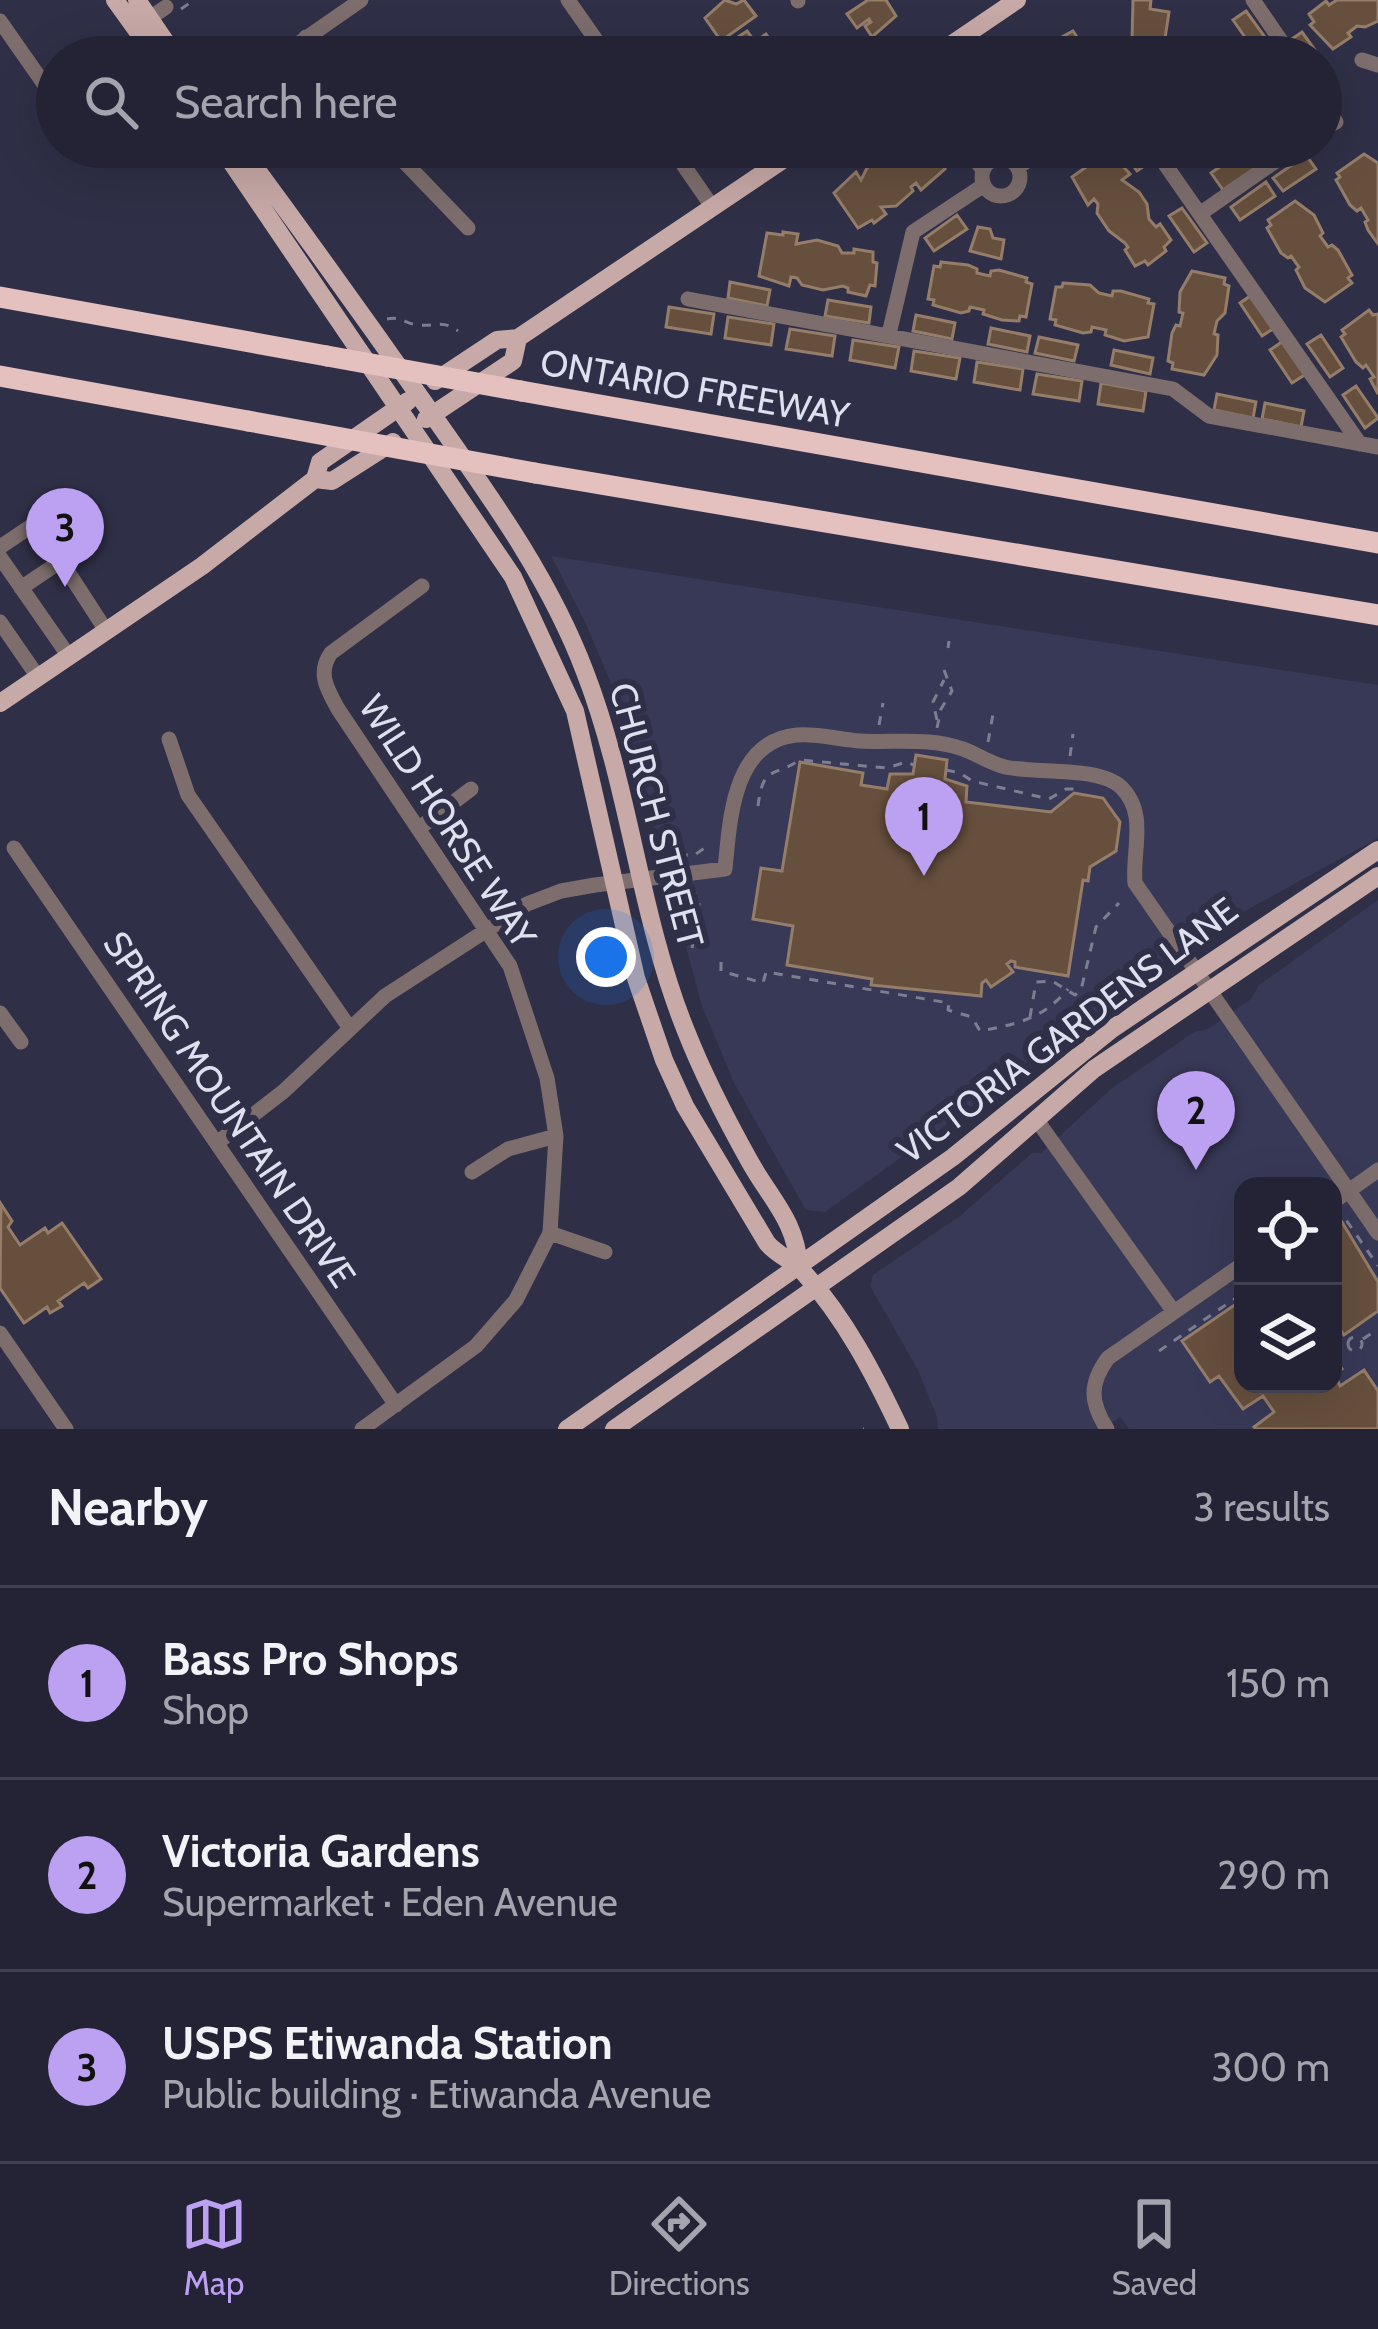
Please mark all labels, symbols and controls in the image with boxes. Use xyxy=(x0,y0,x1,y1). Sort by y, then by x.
search box xyxy=(36,36,1342,168)
icon: search xyxy=(78,69,144,135)
text: Search here xyxy=(174,75,398,129)
street label: ONTARIO FREEWAY xyxy=(537,339,853,437)
pin: 3 xyxy=(26,488,104,587)
street label: CHURCH STREET xyxy=(601,678,713,952)
street label: WILD HORSE WAY xyxy=(350,686,546,956)
pin: 1 xyxy=(885,777,963,876)
street label: VICTORIA GARDENS LANE xyxy=(888,888,1246,1172)
street label: SPRING MOUNTAIN DRIVE xyxy=(95,923,365,1295)
your location xyxy=(576,927,636,987)
pin: 2 xyxy=(1157,1071,1235,1170)
map controls xyxy=(1234,1177,1342,1393)
button: locate xyxy=(1234,1177,1342,1285)
button: layers xyxy=(1234,1285,1342,1393)
text: Nearby xyxy=(48,1476,208,1538)
text: 3 results xyxy=(1193,1483,1330,1531)
text: Bass Pro Shops xyxy=(162,1632,459,1686)
text: 1 xyxy=(80,1659,94,1707)
text: 150 m xyxy=(1226,1659,1330,1707)
text: Shop xyxy=(162,1686,249,1734)
text: Victoria Gardens xyxy=(162,1824,480,1878)
text: 2 xyxy=(77,1851,97,1899)
text: 290 m xyxy=(1217,1851,1330,1899)
text: Supermarket · Eden Avenue xyxy=(162,1878,618,1926)
text: USPS Etiwanda Station xyxy=(162,2016,613,2070)
text: 3 xyxy=(76,2043,98,2091)
text: 300 m xyxy=(1211,2043,1330,2091)
text: Public building · Etiwanda Avenue xyxy=(162,2070,711,2118)
tab: Map xyxy=(181,2191,247,2303)
tab: Directions xyxy=(609,2191,750,2303)
tab: Saved xyxy=(1111,2191,1197,2303)

